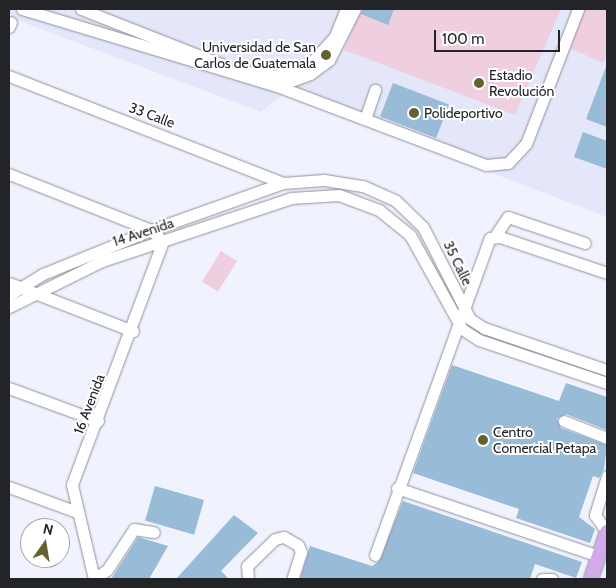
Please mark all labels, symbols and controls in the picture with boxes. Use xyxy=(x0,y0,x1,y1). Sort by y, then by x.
scale bar xyxy=(436,20,562,52)
text: 100 m xyxy=(442,30,484,48)
place label: Universidad de San Carlos de Guatemala xyxy=(194,39,316,72)
marker: Universidad de San Carlos de Guatemala xyxy=(320,49,332,61)
place label: Estadio Revolución xyxy=(489,67,554,100)
marker: Estadio Revolución xyxy=(473,77,485,89)
street label: 33 Calle xyxy=(127,99,177,131)
place label: Polideportivo xyxy=(424,105,503,121)
marker: Polideportivo xyxy=(408,107,420,119)
street label: 14 Avenida xyxy=(110,214,176,250)
street label: 35 Calle xyxy=(440,238,476,288)
street label: 16 Avenida xyxy=(70,372,108,436)
place label: Centro Comercial Petapa xyxy=(493,424,596,457)
marker: Centro Comercial Petapa xyxy=(477,434,489,446)
north arrow xyxy=(20,518,70,568)
text: N xyxy=(41,519,55,539)

